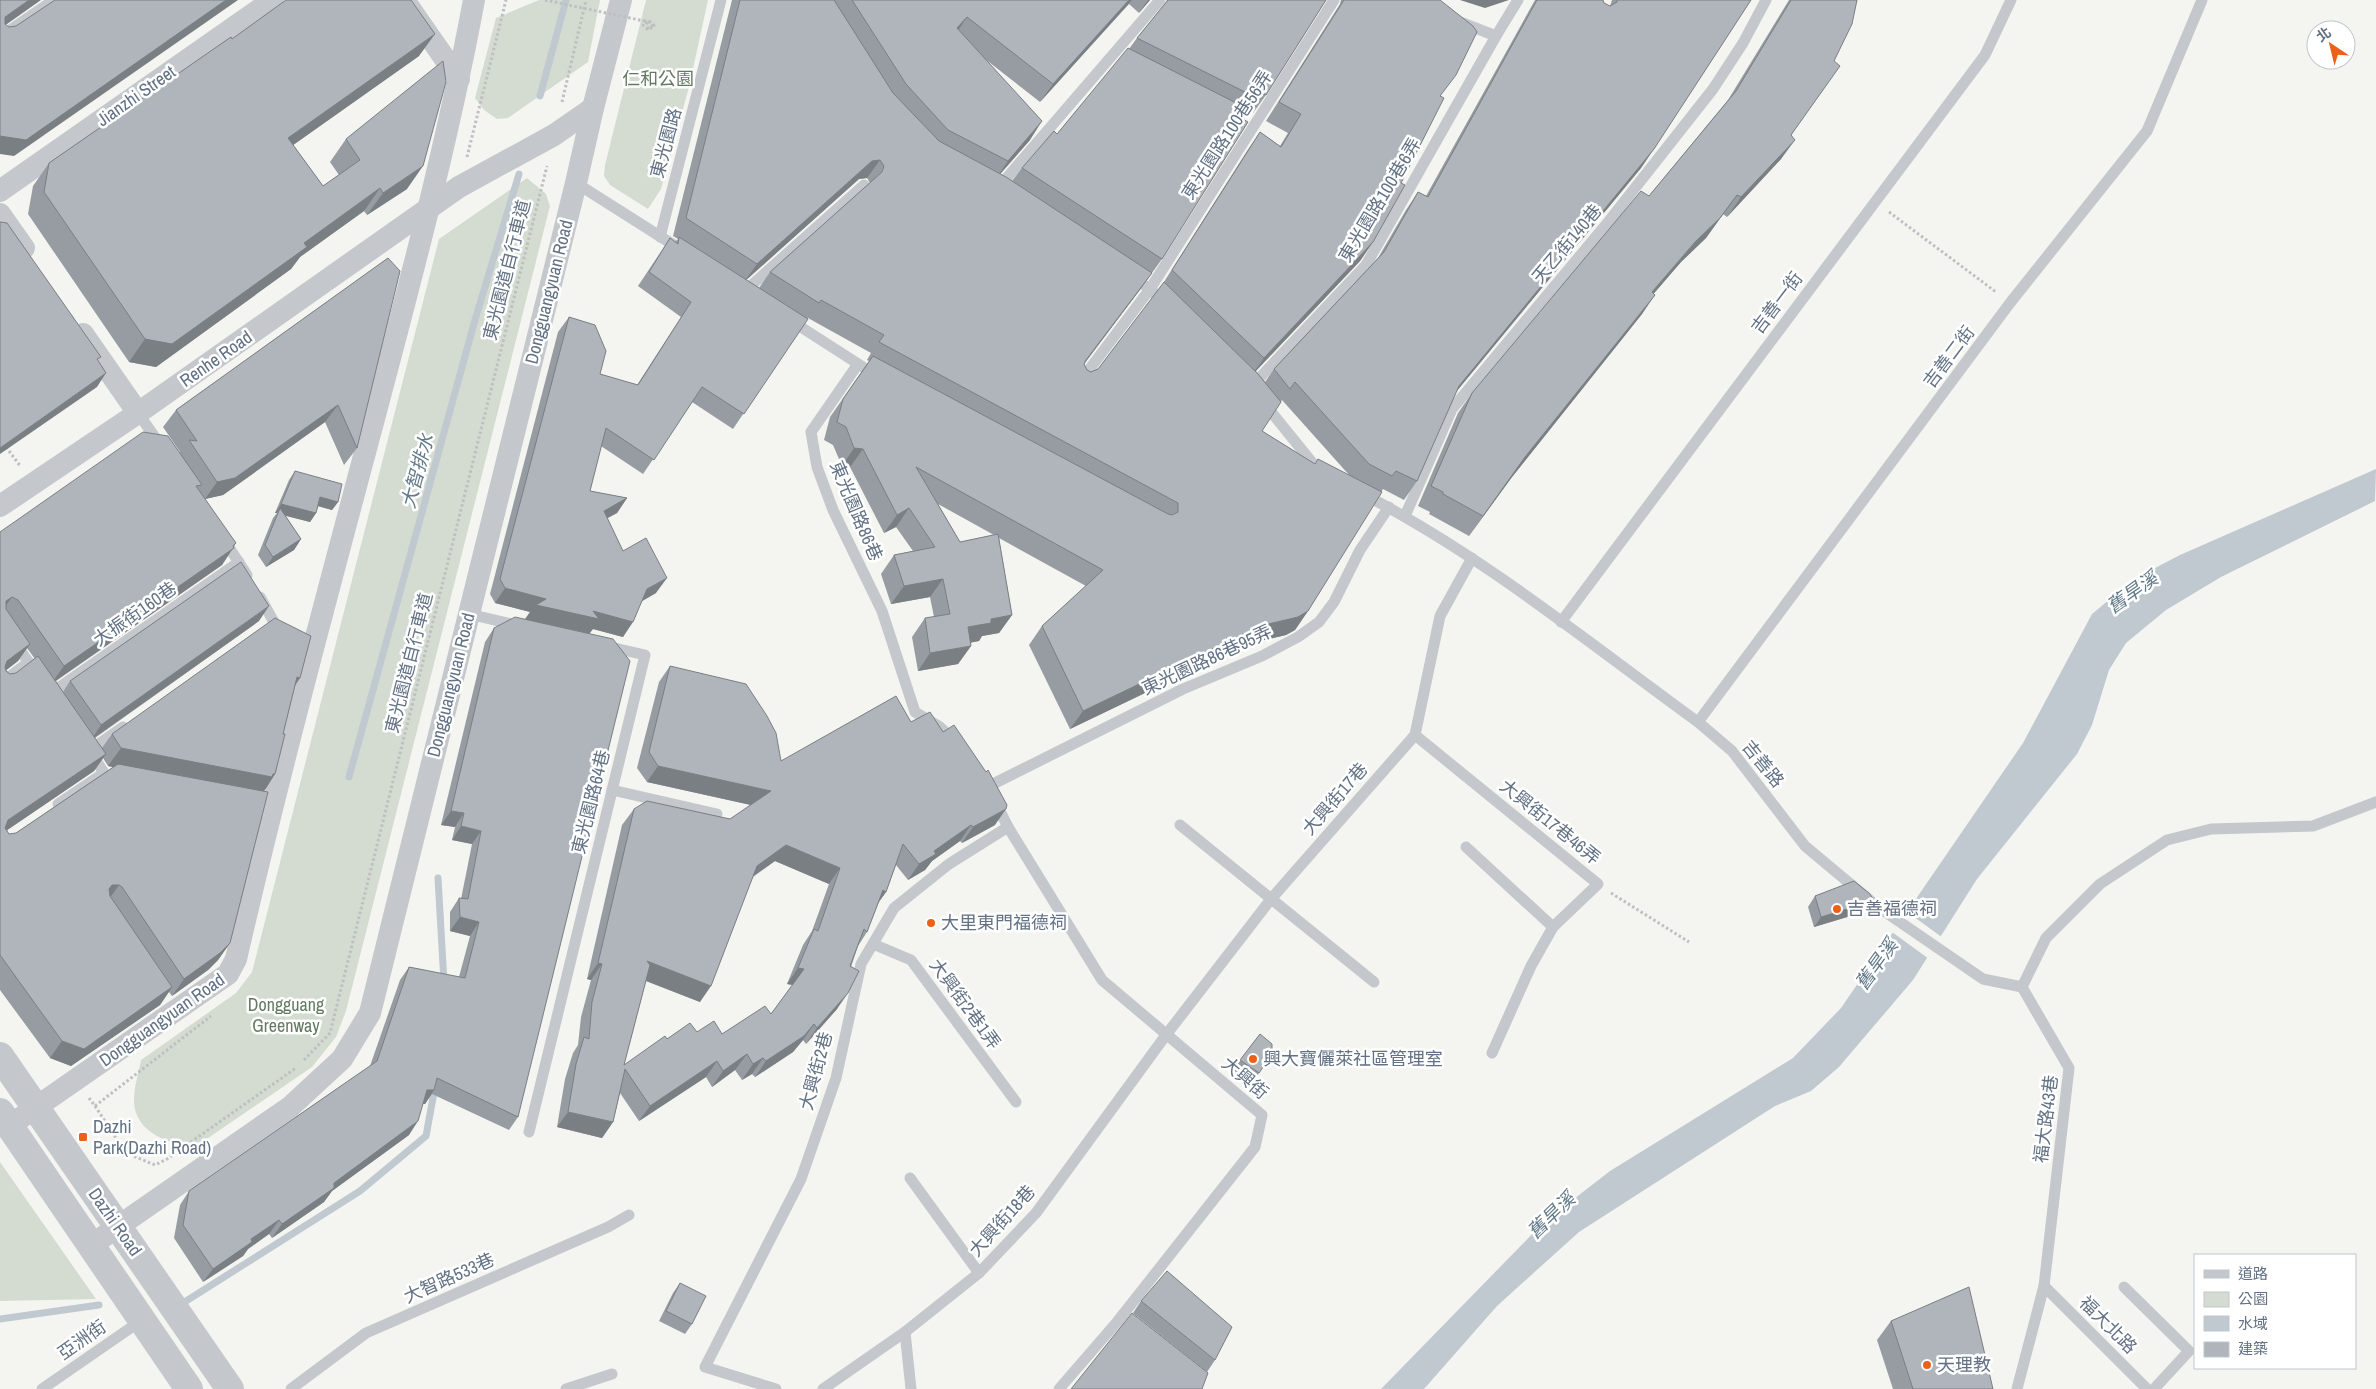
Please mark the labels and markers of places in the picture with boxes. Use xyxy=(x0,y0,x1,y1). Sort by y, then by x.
place label: 吉善福德祠 xyxy=(1847,896,1937,921)
marker: 吉善福德祠 xyxy=(1831,903,1843,915)
place label: 大里東門福德祠 xyxy=(941,910,1067,935)
marker: 大里東門福德祠 xyxy=(925,917,937,929)
place label: 興大寶儷萊社區管理室 xyxy=(1263,1046,1443,1071)
marker: 興大寶儷萊社區管理室 xyxy=(1247,1053,1259,1065)
place label: Dazhi Park(Dazhi Road) xyxy=(93,1114,211,1160)
marker: Dazhi Park(Dazhi Road) xyxy=(77,1131,89,1143)
place label: 天理教 xyxy=(1937,1352,1991,1377)
marker: 天理教 xyxy=(1921,1359,1933,1371)

